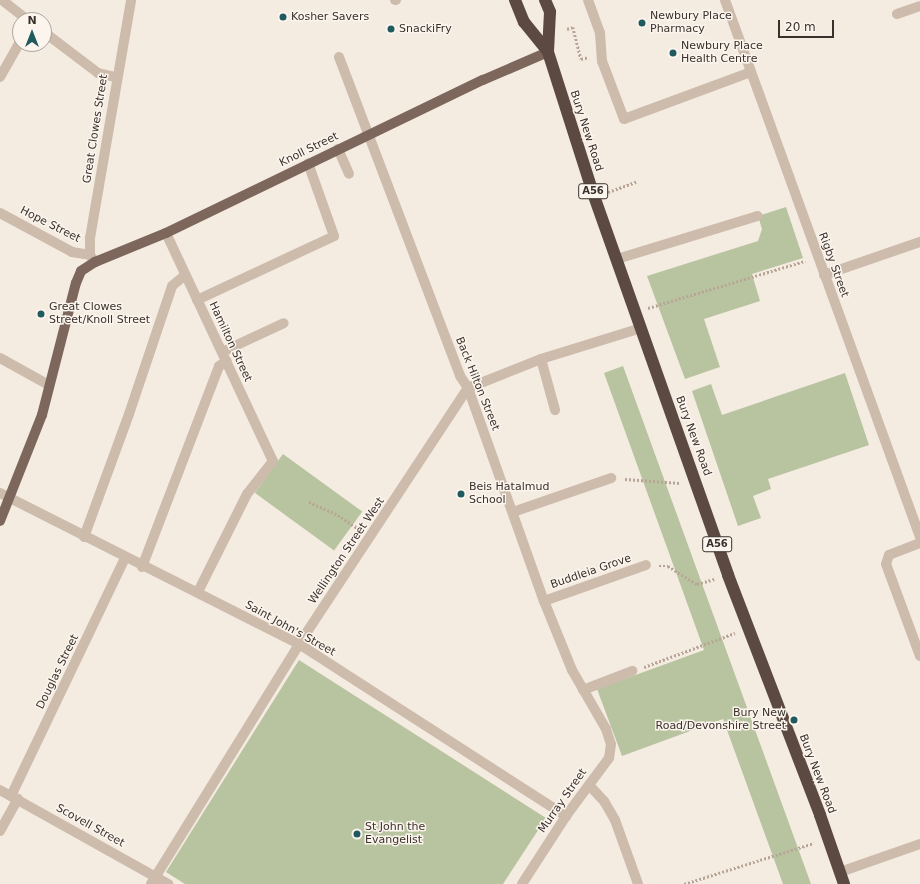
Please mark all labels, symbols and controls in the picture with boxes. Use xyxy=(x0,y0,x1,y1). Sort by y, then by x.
place label: Kosher Savers xyxy=(291,10,369,24)
place label: Newbury Place Pharmacy xyxy=(650,10,732,36)
north arrow xyxy=(12,12,52,52)
marker: Kosher Savers xyxy=(278,12,288,22)
scale bar xyxy=(780,12,836,38)
text: N xyxy=(27,14,37,27)
marker: Newbury Place Pharmacy xyxy=(637,18,647,28)
text: 20 m xyxy=(785,20,816,34)
place label: SnackiFry xyxy=(399,22,452,36)
marker: SnackiFry xyxy=(386,24,396,34)
place label: Newbury Place Health Centre xyxy=(681,40,763,66)
marker: Newbury Place Health Centre xyxy=(668,48,678,58)
street label: Great Clowes Street xyxy=(81,74,111,184)
street label: Bury New Road xyxy=(567,89,605,173)
street label: Knoll Street xyxy=(277,130,341,170)
road number: A56 xyxy=(578,183,608,199)
street label: Hope Street xyxy=(18,204,82,246)
street label: Rigby Street xyxy=(815,231,851,299)
street label: Hamilton Street xyxy=(206,300,254,384)
place label: Great Clowes Street/Knoll Street xyxy=(49,301,150,327)
marker: Great Clowes Street/Knoll Street xyxy=(36,309,46,319)
street label: Back Hilton Street xyxy=(452,335,502,433)
street label: Bury New Road xyxy=(672,394,714,478)
place label: Beis Hatalmud School xyxy=(469,481,549,507)
marker: Beis Hatalmud School xyxy=(456,489,466,499)
street label: Wellington Street West xyxy=(306,495,388,607)
road number: A56 xyxy=(702,536,732,552)
street label: Buddleia Grove xyxy=(549,552,633,592)
street label: Saint John's Street xyxy=(243,599,337,659)
street label: Douglas Street xyxy=(34,632,82,712)
place label: Bury New Road/Devonshire Street xyxy=(656,707,786,733)
marker: Bury New Road/Devonshire Street xyxy=(789,715,799,725)
street label: Bury New Road xyxy=(796,732,838,816)
street label: Murray Street xyxy=(536,766,590,836)
street label: Scovell Street xyxy=(54,802,126,850)
place label: St John the Evangelist xyxy=(365,821,425,847)
marker: St John the Evangelist xyxy=(352,829,362,839)

